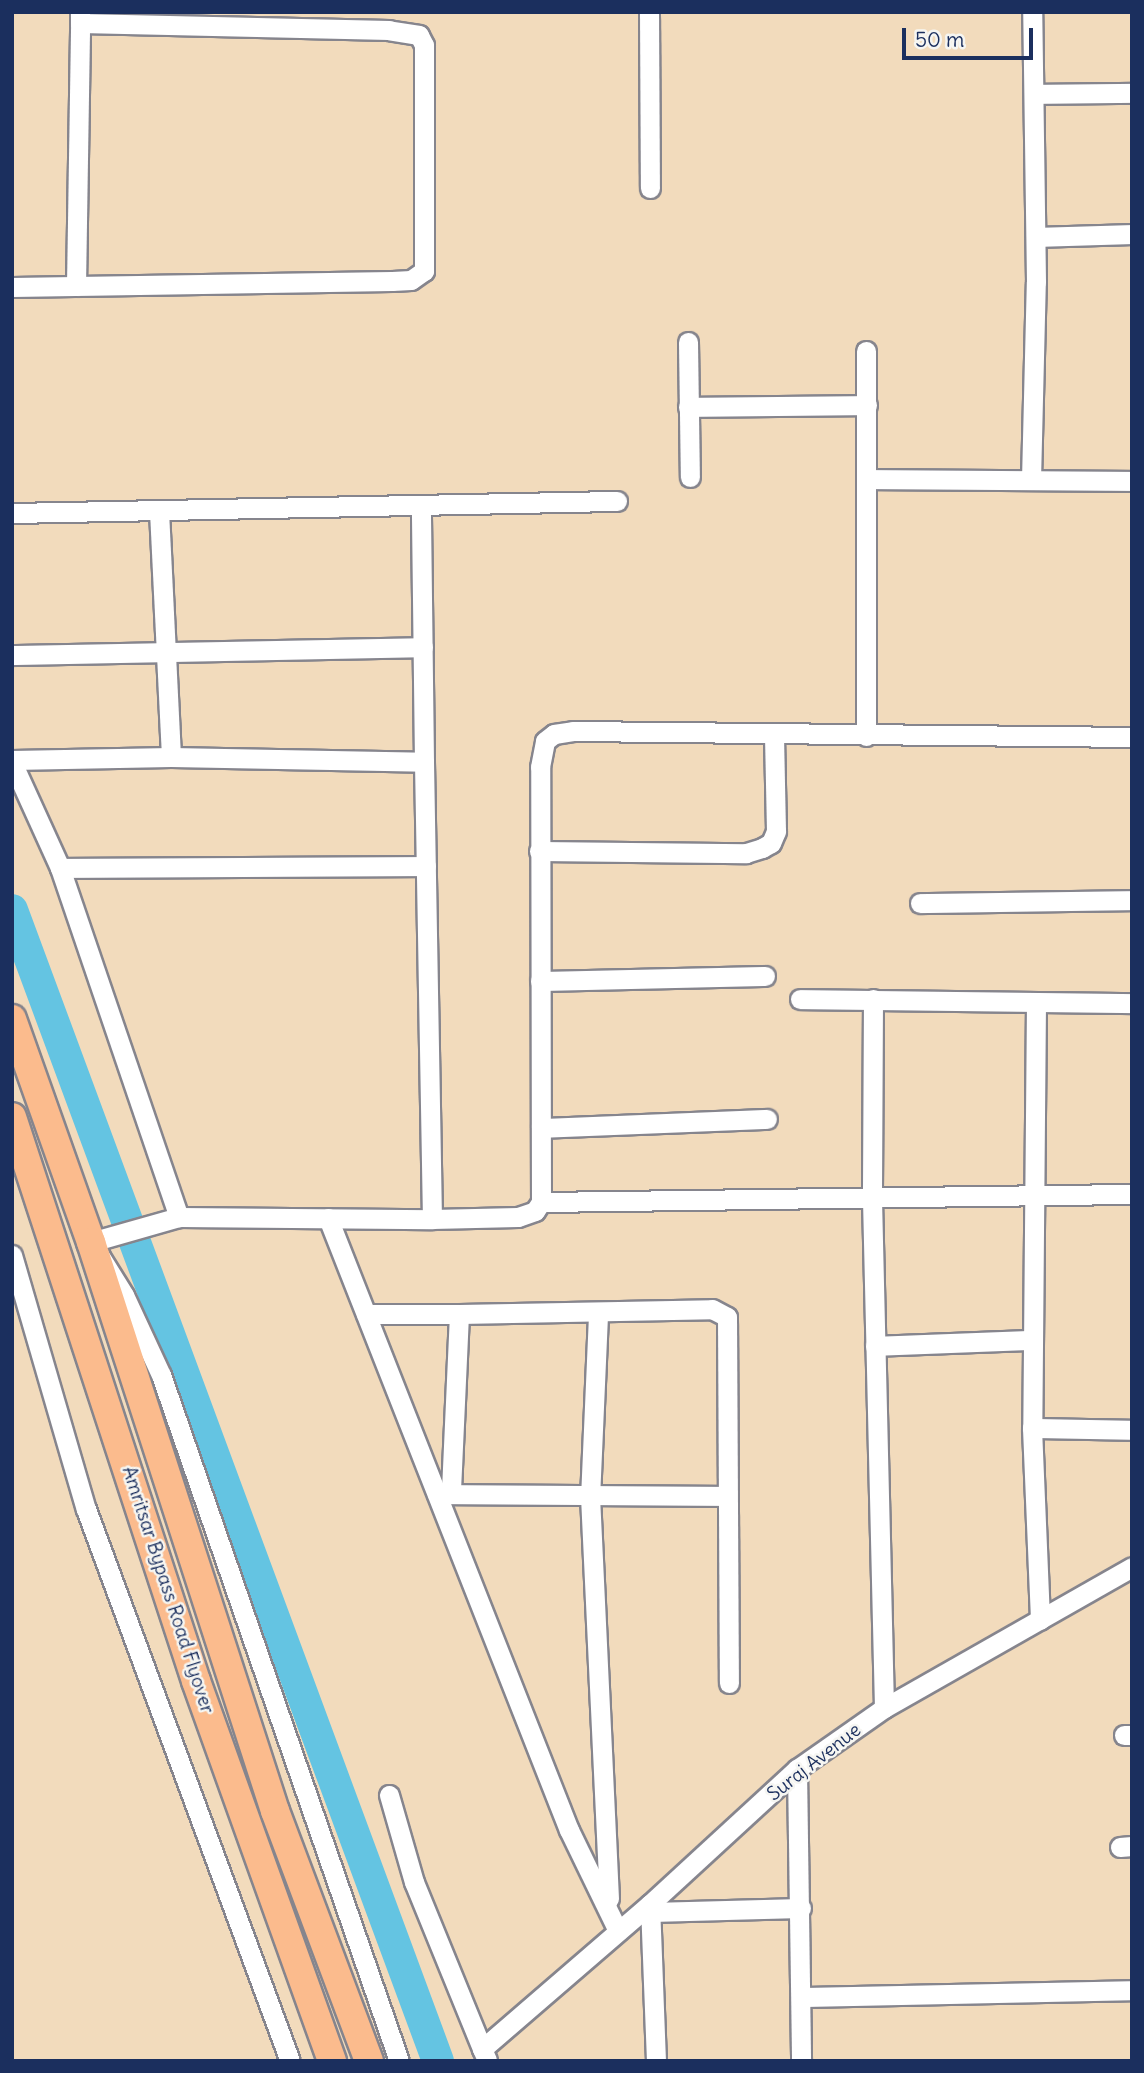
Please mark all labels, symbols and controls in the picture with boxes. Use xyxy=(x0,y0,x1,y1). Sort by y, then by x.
scale bar xyxy=(906,14,1037,58)
text: 50 m xyxy=(915,26,964,53)
street label: Amritsar Bypass Road Flyover xyxy=(117,1464,219,1716)
street label: Suraj Avenue xyxy=(763,1718,865,1806)

